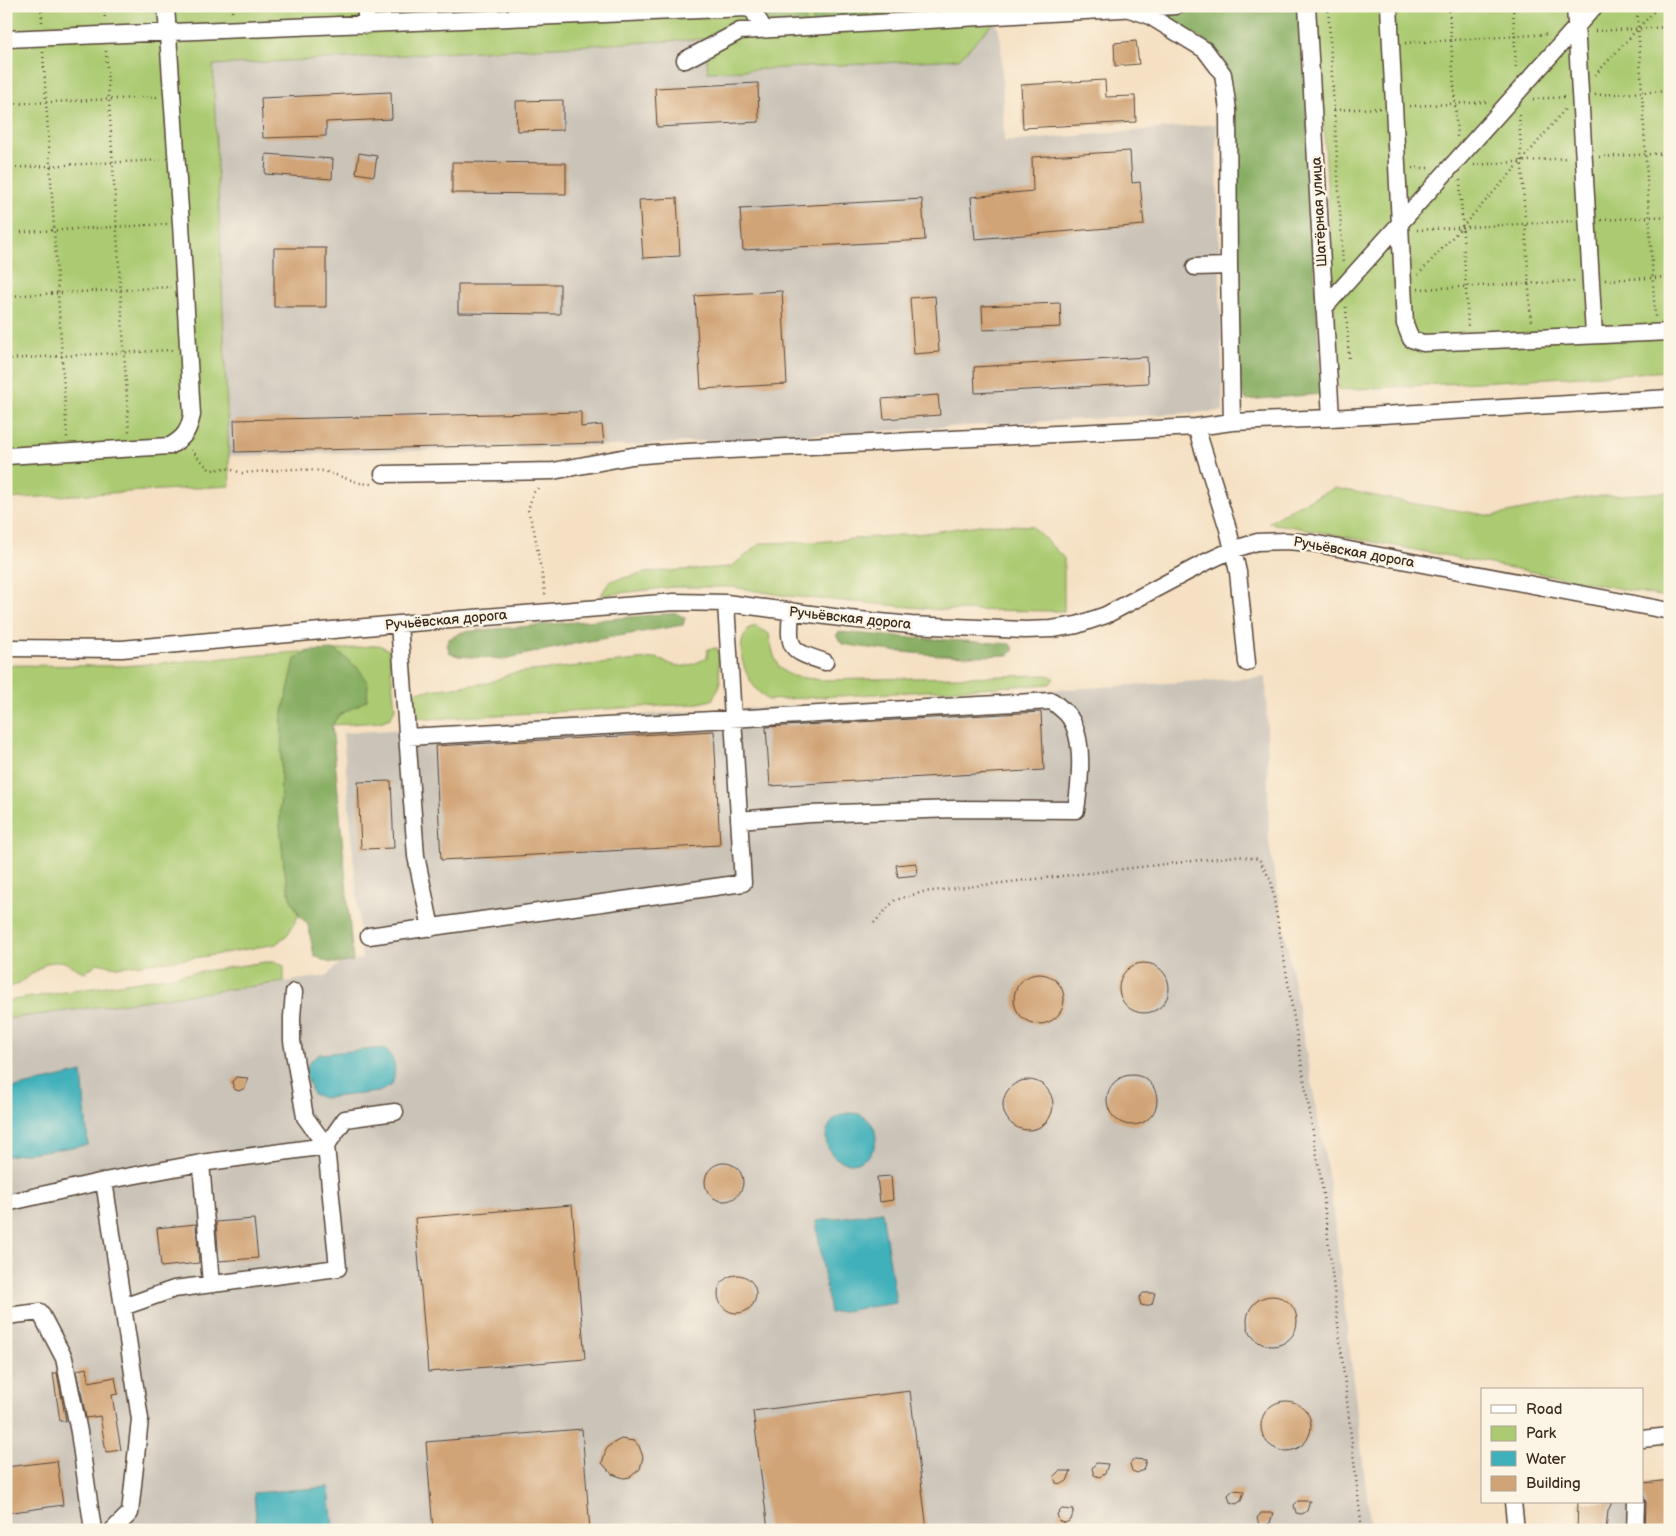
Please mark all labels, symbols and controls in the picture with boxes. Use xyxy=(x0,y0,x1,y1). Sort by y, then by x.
street label: Шатёрная улица xyxy=(1308,156,1330,267)
street label: Ручьёвская дорога xyxy=(1292,533,1417,571)
street label: Ручьёвская дорога xyxy=(788,603,913,633)
street label: Ручьёвская дорога xyxy=(384,606,509,634)
legend xyxy=(1481,1388,1644,1504)
text: Road xyxy=(1526,1400,1562,1419)
text: Park xyxy=(1526,1424,1557,1443)
text: Water xyxy=(1526,1450,1566,1469)
text: Building xyxy=(1526,1474,1581,1493)

